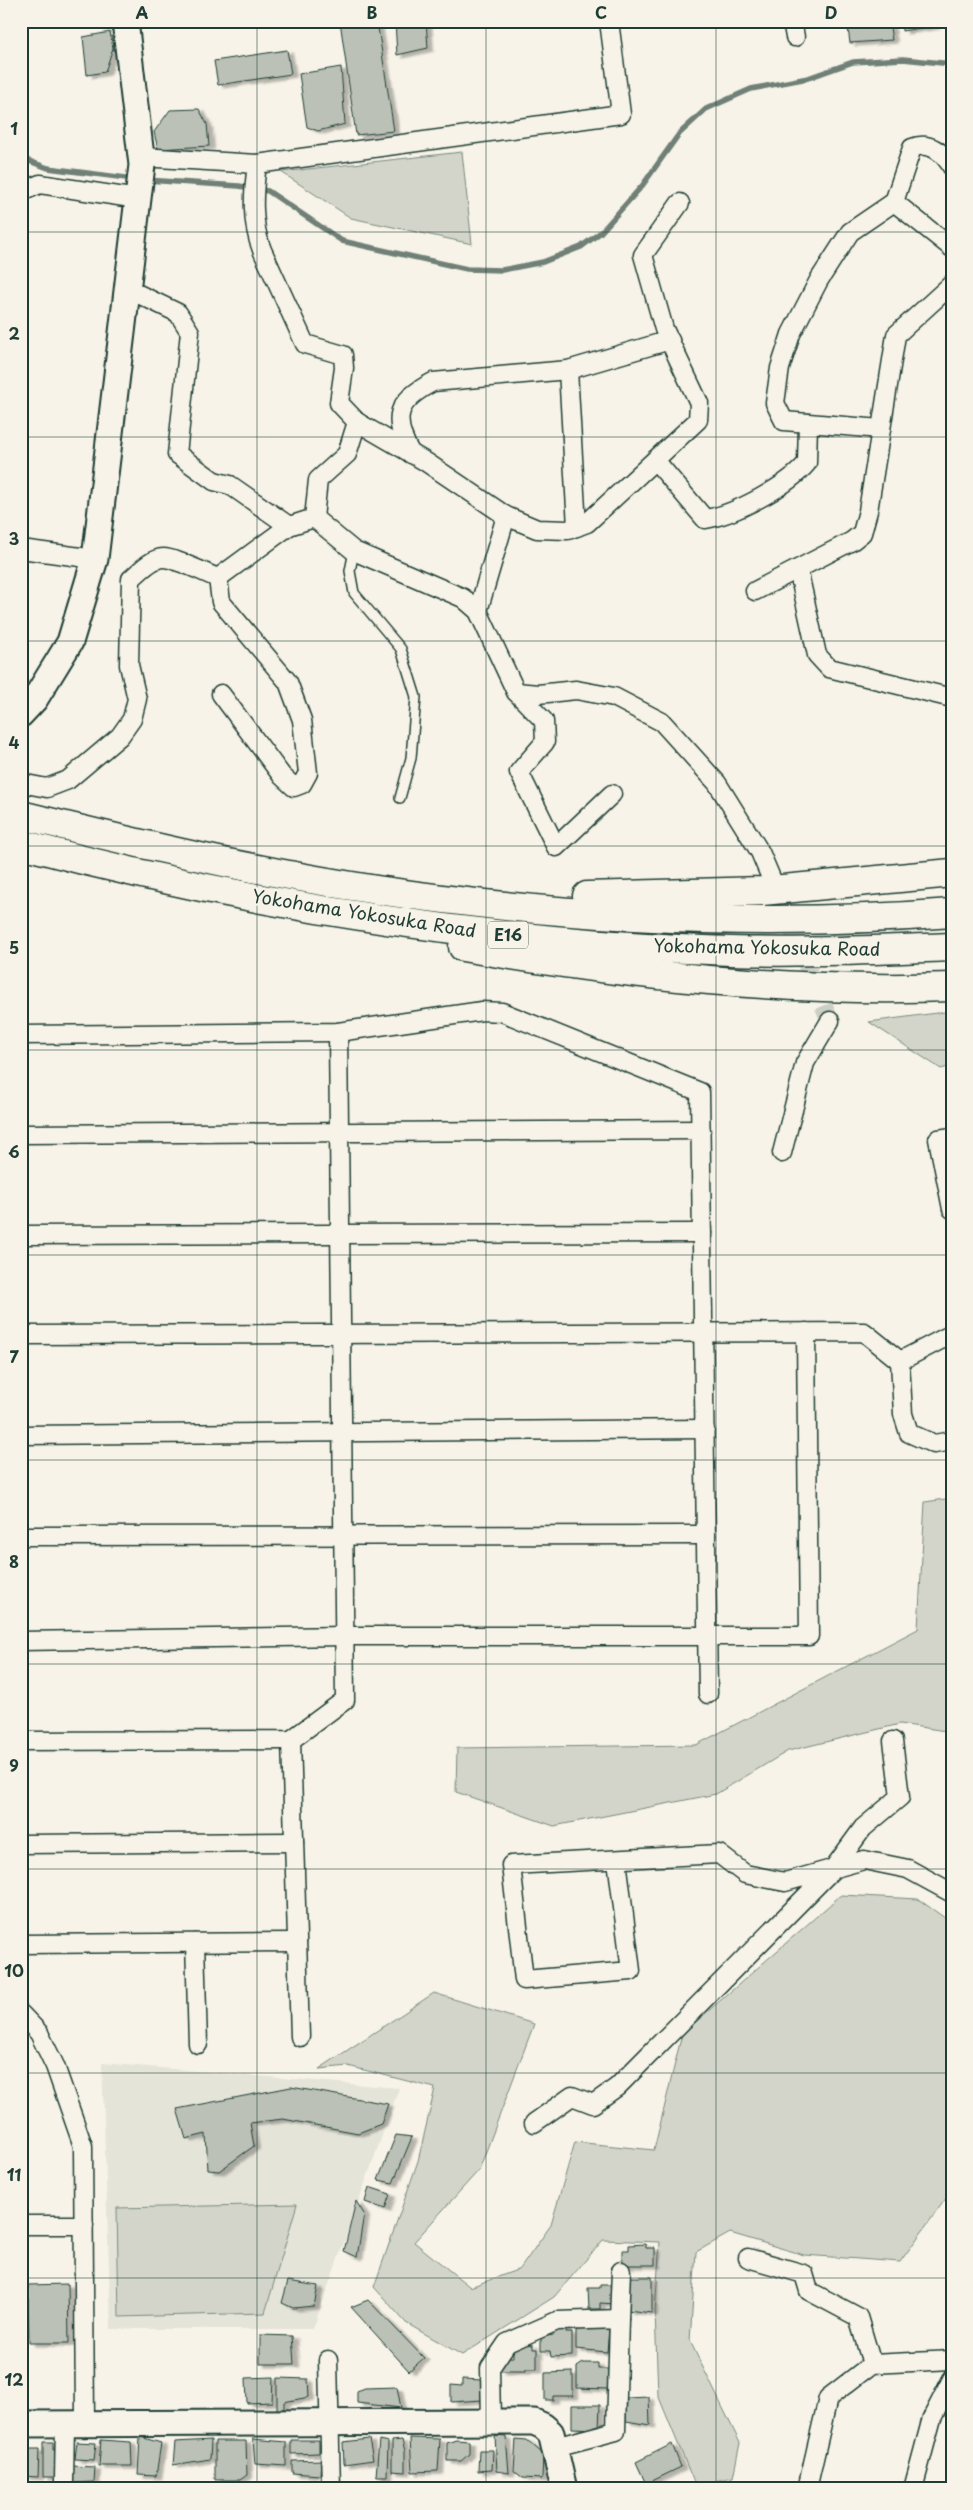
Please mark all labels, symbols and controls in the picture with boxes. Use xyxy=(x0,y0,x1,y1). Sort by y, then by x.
text: A xyxy=(136,0,149,24)
text: B xyxy=(367,0,378,24)
text: C xyxy=(595,0,607,24)
text: D xyxy=(825,0,837,24)
text: 1 xyxy=(10,116,18,140)
text: 2 xyxy=(8,321,20,345)
text: 3 xyxy=(9,526,19,550)
text: 4 xyxy=(9,730,20,754)
street label: Yokohama Yokosuka Road xyxy=(250,881,478,944)
road number: E16 xyxy=(488,922,528,948)
street label: Yokohama Yokosuka Road xyxy=(654,931,881,962)
text: 5 xyxy=(9,935,19,959)
text: 6 xyxy=(8,1139,20,1163)
text: 7 xyxy=(9,1344,19,1368)
text: 8 xyxy=(9,1549,19,1573)
text: 9 xyxy=(9,1753,19,1777)
text: 10 xyxy=(4,1958,24,1982)
text: 11 xyxy=(7,2162,21,2186)
text: 12 xyxy=(5,2367,23,2391)

